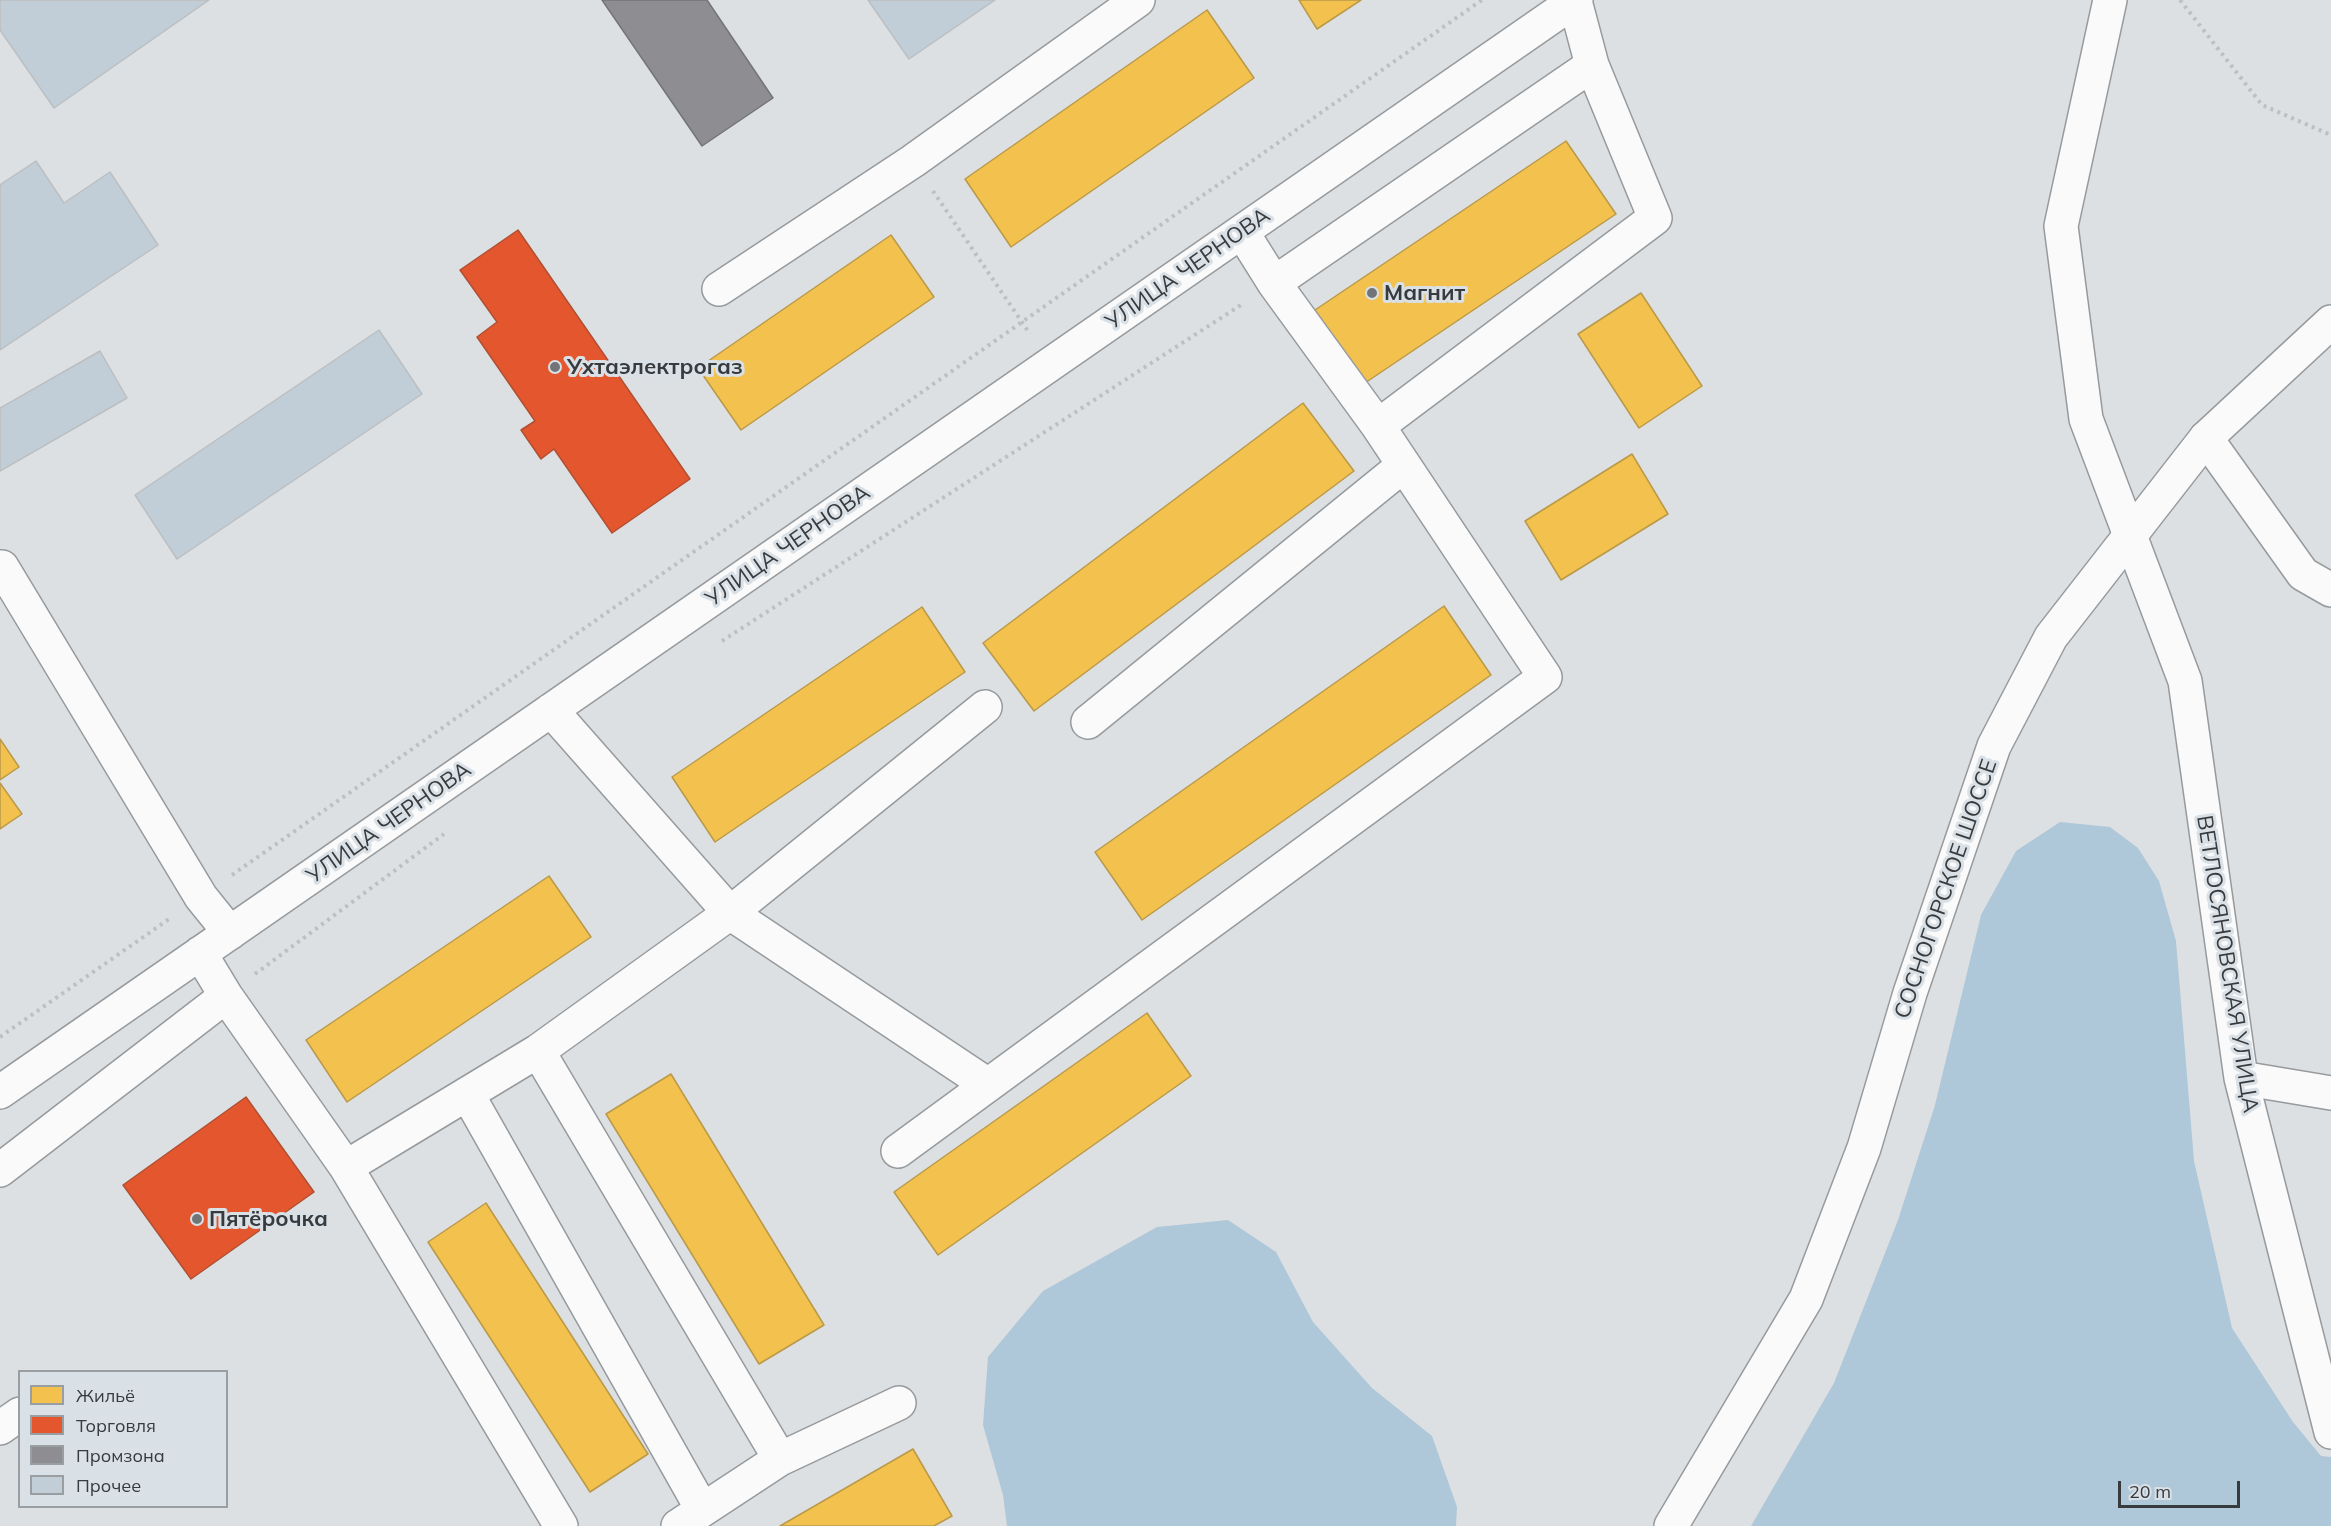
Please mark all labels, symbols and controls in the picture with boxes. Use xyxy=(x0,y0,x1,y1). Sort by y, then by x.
street label: УЛИЦА ЧЕРНОВА xyxy=(1101,202,1275,336)
place label: Магнит xyxy=(1384,280,1465,306)
marker: Магнит xyxy=(1365,286,1379,300)
place label: Ухтаэлектрогаз xyxy=(567,354,743,380)
marker: Ухтаэлектрогаз xyxy=(548,360,562,374)
street label: УЛИЦА ЧЕРНОВА xyxy=(701,479,875,613)
street label: УЛИЦА ЧЕРНОВА xyxy=(302,756,476,890)
street label: СОСНОГОРСКОЕ ШОССЕ xyxy=(1889,756,2003,1022)
street label: ВЕТЛОСЯНОВСКАЯ УЛИЦА xyxy=(2190,813,2264,1115)
place label: Пятёрочка xyxy=(209,1206,328,1232)
marker: Пятёрочка xyxy=(190,1212,204,1226)
legend xyxy=(18,1370,228,1508)
text: Жильё xyxy=(76,1384,135,1407)
text: Торговля xyxy=(76,1414,156,1437)
text: Промзона xyxy=(76,1444,165,1467)
scale bar xyxy=(2121,1469,2242,1507)
text: Прочее xyxy=(76,1474,141,1497)
text: 20 m xyxy=(2129,1480,2171,1503)

